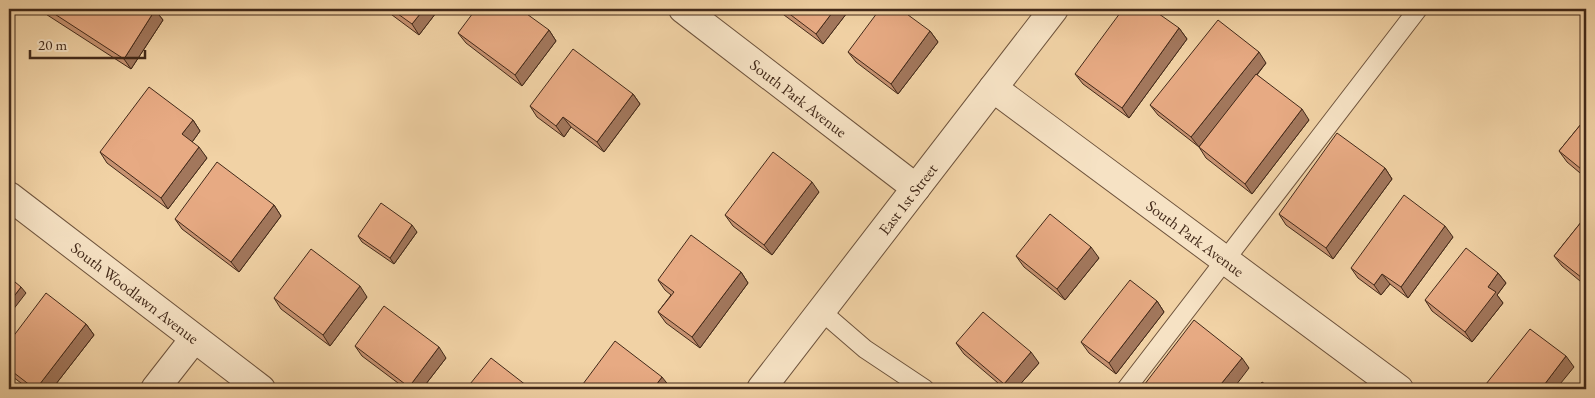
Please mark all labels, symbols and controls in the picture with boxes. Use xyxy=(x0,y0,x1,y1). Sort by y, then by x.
scale bar xyxy=(30,28,145,60)
text: 20 m xyxy=(38,35,67,54)
street label: South Park Avenue xyxy=(746,54,851,142)
street label: East 1st Street xyxy=(874,159,942,239)
street label: South Park Avenue xyxy=(1142,195,1248,282)
street label: South Woodlawn Avenue xyxy=(67,237,203,349)

